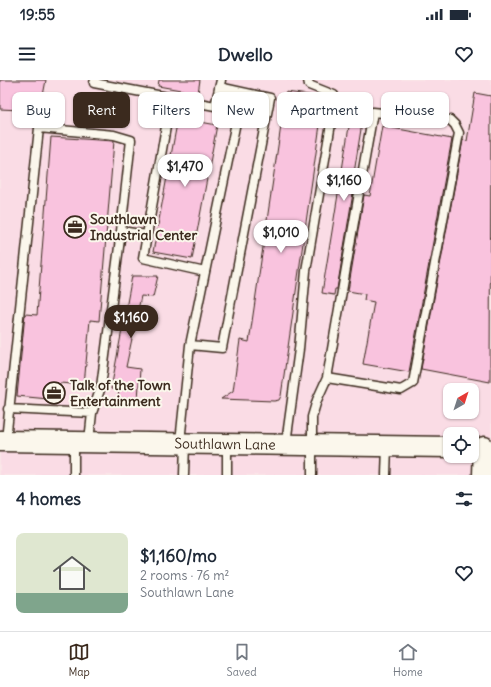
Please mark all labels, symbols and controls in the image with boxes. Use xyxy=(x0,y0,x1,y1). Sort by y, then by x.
text: 19:55 xyxy=(20,5,55,24)
icon: menu xyxy=(16,43,38,65)
text: Dwello xyxy=(218,43,273,66)
icon: heart xyxy=(453,43,475,65)
chip: Buy xyxy=(12,92,65,128)
chip: Rent xyxy=(73,92,130,128)
chip: Filters xyxy=(138,92,204,128)
chip: New xyxy=(212,92,269,128)
chip: Apartment xyxy=(277,92,373,128)
chip: House xyxy=(381,92,449,128)
pin: $1,470 xyxy=(152,154,218,188)
text: $1,470 xyxy=(167,158,203,175)
pin: $1,160 xyxy=(311,168,377,202)
text: $1,160 xyxy=(326,172,362,189)
place label: Southlawn Industrial Center xyxy=(90,210,197,244)
office icon: Southlawn Industrial Center xyxy=(62,214,88,240)
pin: $1,010 xyxy=(248,220,314,254)
text: $1,010 xyxy=(262,224,300,241)
pin: $1,160 xyxy=(98,305,164,339)
text: $1,160 xyxy=(113,309,149,326)
place label: Talk of the Town Entertainment xyxy=(70,376,171,410)
office icon: Talk of the Town Entertainment xyxy=(41,380,67,406)
north arrow xyxy=(443,383,479,419)
map controls xyxy=(443,383,479,463)
button: locate xyxy=(443,427,479,463)
street label: Southlawn Lane xyxy=(174,434,276,454)
text: 4 homes xyxy=(16,488,81,510)
icon: filters xyxy=(453,488,475,510)
text: $1,160/mo xyxy=(140,545,217,567)
icon: home xyxy=(48,549,96,597)
icon: heart xyxy=(453,562,475,584)
text: 2 rooms · 76 m² xyxy=(140,567,229,584)
text: Southlawn Lane xyxy=(140,584,234,601)
tab: Map xyxy=(68,641,90,679)
tab: Saved xyxy=(227,641,257,679)
tab: Home xyxy=(393,641,423,679)

